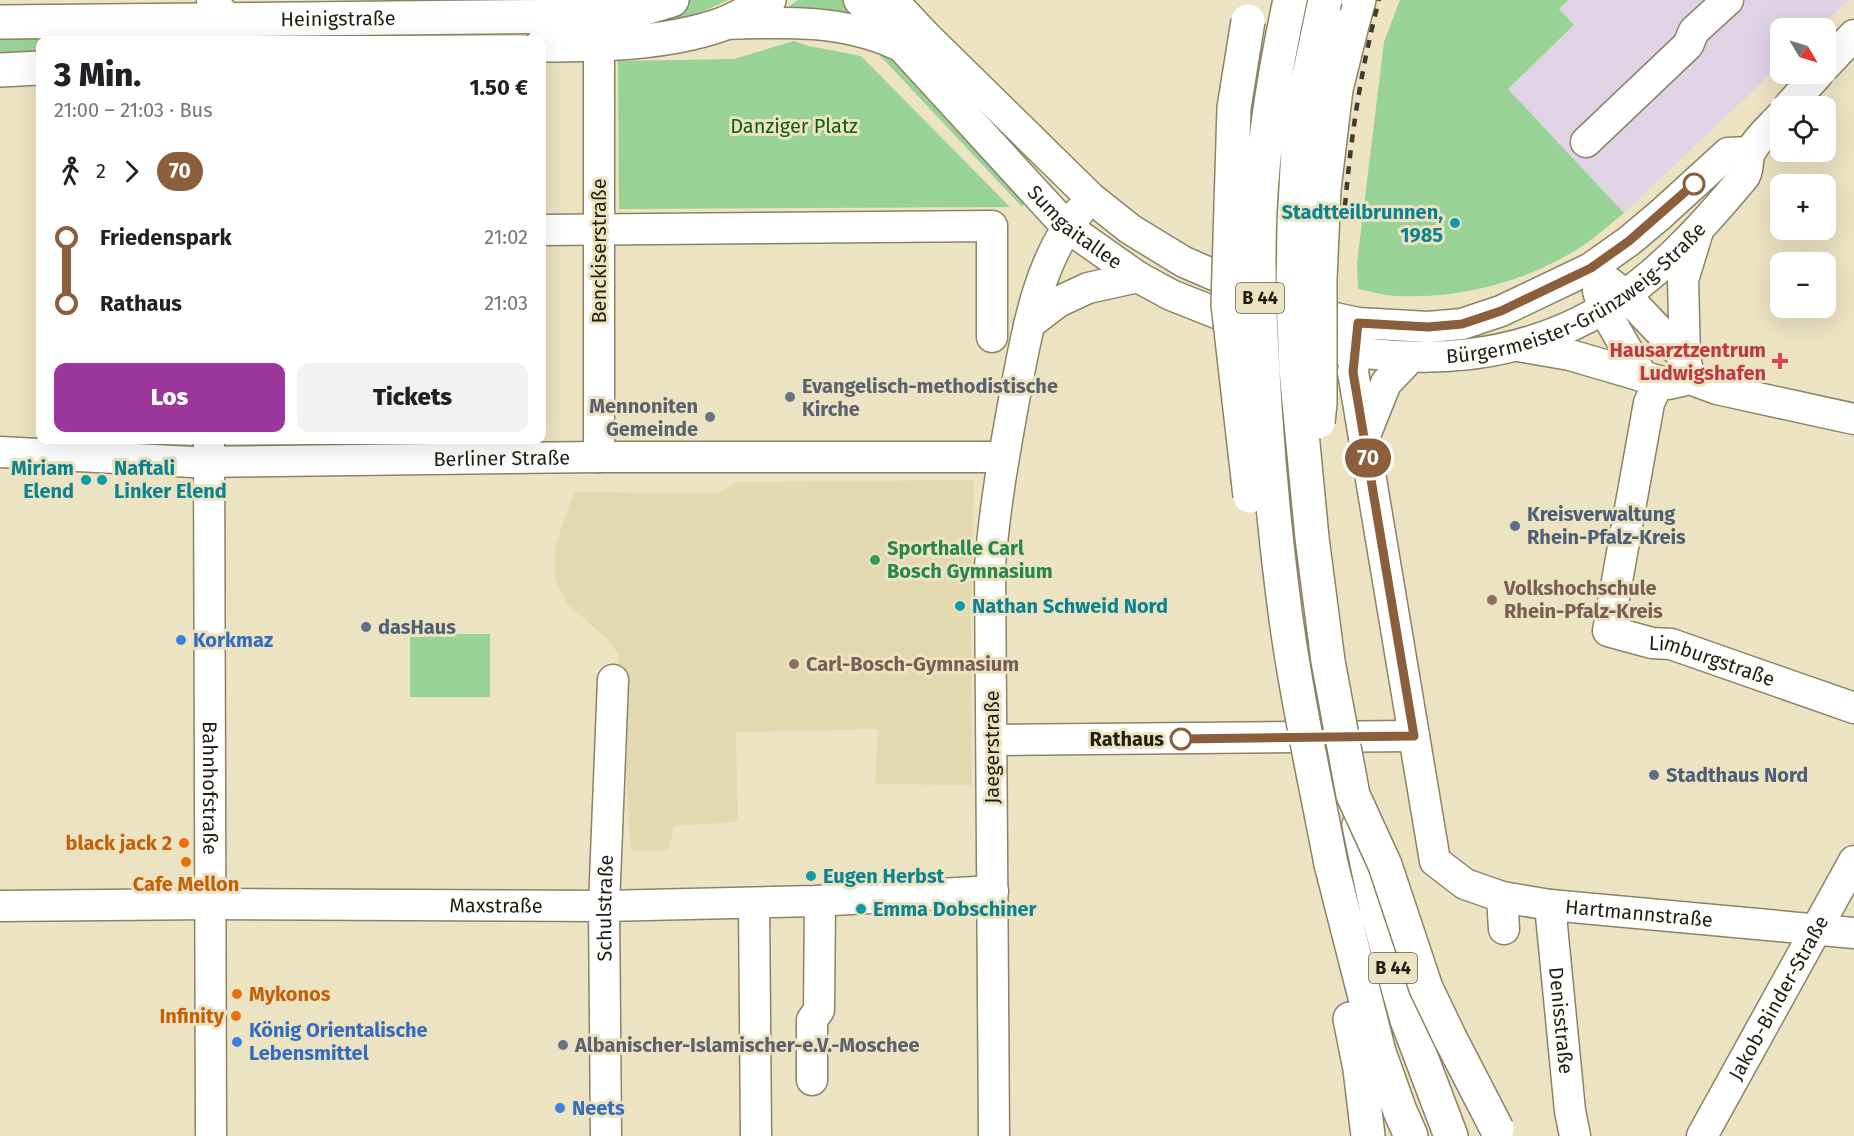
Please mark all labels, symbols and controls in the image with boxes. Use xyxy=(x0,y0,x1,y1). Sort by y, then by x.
street label: Heinigstraße xyxy=(280,6,396,31)
north arrow xyxy=(1770,18,1836,84)
map controls xyxy=(1770,18,1836,318)
text: 3 Min. xyxy=(54,55,141,95)
text: 1.50 € xyxy=(469,74,528,101)
button: locate xyxy=(1770,96,1836,162)
text: 21:00 – 21:03 · Bus xyxy=(54,98,213,122)
park label: Danziger Platz xyxy=(730,114,858,138)
icon: walk xyxy=(54,155,87,188)
icon: forward xyxy=(115,155,148,188)
text: 70 xyxy=(169,158,191,184)
text: 2 xyxy=(96,159,106,183)
unlabelled marker xyxy=(1683,173,1705,195)
button: + xyxy=(1770,174,1836,240)
street label: Benckiserstraße xyxy=(587,178,611,324)
street label: Sumgaitallee xyxy=(1023,180,1127,274)
place label: Stadtteilbrunnen, 1985 xyxy=(1282,200,1443,247)
marker: Stadtteilbrunnen, 1985 xyxy=(1448,216,1462,230)
street label: Bürgermeister-Grünzweig-Straße xyxy=(1445,217,1711,368)
text: Friedenspark xyxy=(100,224,232,251)
text: 21:02 xyxy=(484,225,528,249)
button: − xyxy=(1770,252,1836,318)
road number: B 44 xyxy=(1236,283,1284,313)
text: Rathaus xyxy=(100,290,182,317)
text: 21:03 xyxy=(484,291,528,315)
place label: Hausarztzentrum Ludwigshafen xyxy=(1609,338,1766,385)
marker: Hausarztzentrum Ludwigshafen xyxy=(1771,352,1789,370)
button: Los xyxy=(54,363,285,432)
button: Tickets xyxy=(297,363,528,432)
place label: Evangelisch-methodistische Kirche xyxy=(802,374,1058,421)
marker: Evangelisch-methodistische Kirche xyxy=(783,390,797,404)
place label: Mennoniten Gemeinde xyxy=(589,394,698,441)
marker: Mennoniten Gemeinde xyxy=(703,410,717,424)
line badge: 70 xyxy=(1341,438,1395,478)
street label: Berliner Straße xyxy=(433,445,570,471)
text: 70 xyxy=(1357,445,1379,471)
place label: Miriam Elend xyxy=(11,456,74,503)
place label: Naftali Linker Elend xyxy=(114,456,227,503)
marker: Miriam Elend xyxy=(79,473,93,487)
marker: Naftali Linker Elend xyxy=(95,473,109,487)
place label: Kreisverwaltung Rhein-Pfalz-Kreis xyxy=(1527,502,1686,549)
marker: Kreisverwaltung Rhein-Pfalz-Kreis xyxy=(1508,519,1522,533)
place label: Sporthalle Carl Bosch Gymnasium xyxy=(887,536,1053,583)
marker: Sporthalle Carl Bosch Gymnasium xyxy=(868,553,882,567)
place label: Volkshochschule Rhein-Pfalz-Kreis xyxy=(1503,576,1663,623)
marker: Volkshochschule Rhein-Pfalz-Kreis xyxy=(1485,593,1499,607)
place label: Nathan Schweid Nord xyxy=(972,594,1168,618)
marker: Nathan Schweid Nord xyxy=(953,599,967,613)
place label: dasHaus xyxy=(378,615,456,639)
marker: dasHaus xyxy=(359,620,373,634)
place label: Korkmaz xyxy=(193,628,273,652)
street label: Limburgstraße xyxy=(1648,631,1778,691)
marker: Korkmaz xyxy=(174,633,188,647)
place label: Carl-Bosch-Gymnasium xyxy=(806,652,1019,676)
marker: Carl-Bosch-Gymnasium xyxy=(787,657,801,671)
street label: Jaegerstraße xyxy=(980,690,1004,804)
street label: Bahnhofstraße xyxy=(198,721,222,855)
place label: Rathaus xyxy=(1090,727,1164,751)
marker: Rathaus xyxy=(1170,728,1192,750)
place label: Stadthaus Nord xyxy=(1666,763,1808,787)
marker: Stadthaus Nord xyxy=(1647,768,1661,782)
place label: black jack 2 xyxy=(66,831,172,855)
marker: black jack 2 xyxy=(177,836,191,850)
street label: Schulstraße xyxy=(592,854,618,962)
marker: Cafe Mellon xyxy=(179,855,193,869)
place label: Eugen Herbst xyxy=(823,864,945,888)
marker: Eugen Herbst xyxy=(804,869,818,883)
place label: Cafe Mellon xyxy=(133,872,239,896)
street label: Maxstraße xyxy=(449,893,543,918)
street label: Hartmannstraße xyxy=(1564,894,1714,932)
place label: Emma Dobschiner xyxy=(873,897,1037,921)
marker: Emma Dobschiner xyxy=(854,902,868,916)
street label: Jakob-Binder-Straße xyxy=(1723,911,1834,1084)
road number: B 44 xyxy=(1369,953,1417,983)
street label: Denisstraße xyxy=(1544,966,1578,1075)
place label: Mykonos xyxy=(249,982,331,1006)
marker: Mykonos xyxy=(230,987,244,1001)
place label: Infinity xyxy=(159,1004,225,1028)
marker: Infinity xyxy=(229,1009,243,1023)
place label: König Orientalische Lebensmittel xyxy=(249,1018,428,1065)
place label: Albanischer-Islamischer-e.V.-Moschee xyxy=(574,1033,920,1057)
marker: König Orientalische Lebensmittel xyxy=(230,1035,244,1049)
marker: Albanischer-Islamischer-e.V.-Moschee xyxy=(556,1038,570,1052)
place label: Neets xyxy=(572,1096,625,1120)
marker: Neets xyxy=(553,1101,567,1115)

